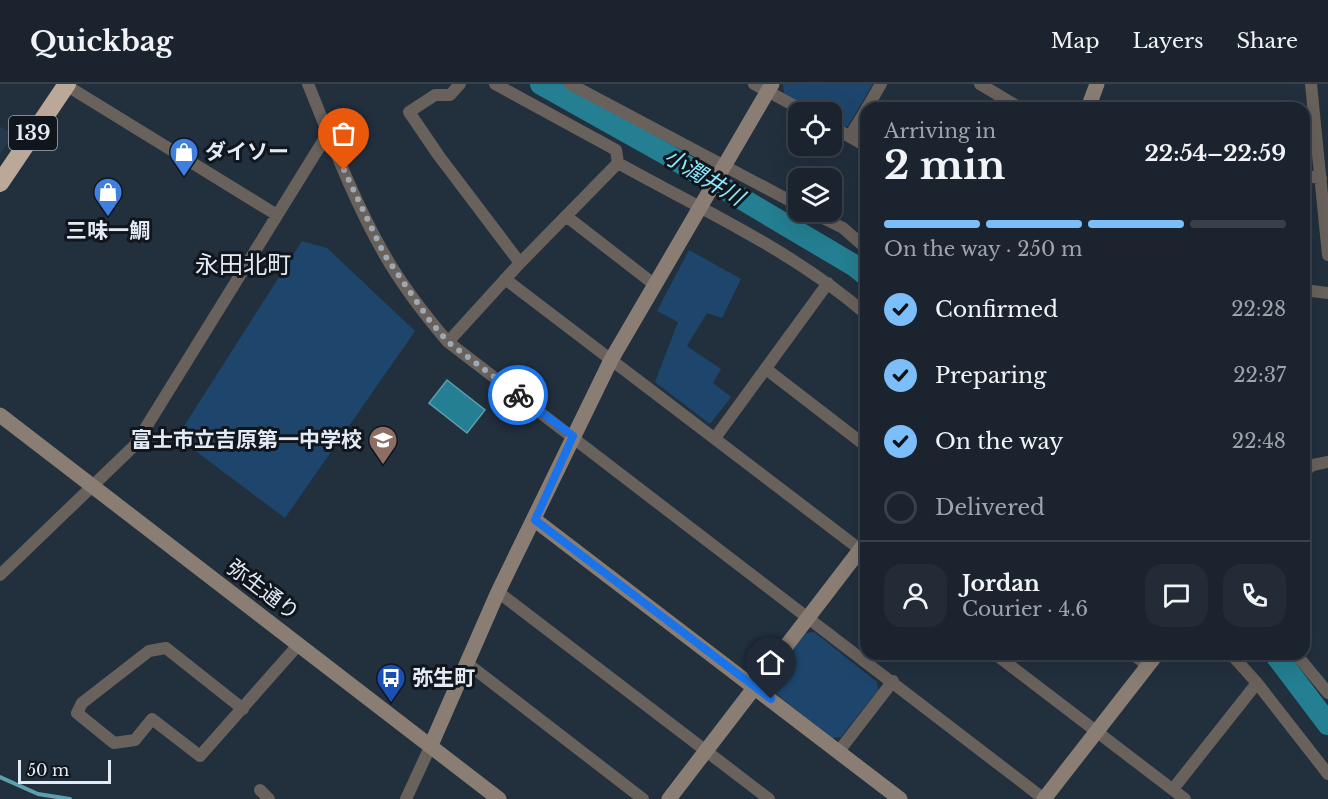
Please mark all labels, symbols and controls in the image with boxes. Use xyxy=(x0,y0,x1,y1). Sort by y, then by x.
text: Quickbag xyxy=(30,24,173,59)
text: Map xyxy=(1051,28,1100,54)
text: Layers xyxy=(1133,28,1204,54)
text: Share xyxy=(1237,28,1298,54)
map controls xyxy=(788,102,842,222)
button: locate xyxy=(788,102,842,156)
pin xyxy=(318,108,369,170)
road number: 139 xyxy=(9,116,57,150)
icon: bag xyxy=(327,117,360,150)
text: Arriving in xyxy=(884,119,996,143)
shop icon: ダイソー xyxy=(168,136,200,178)
place label: ダイソー xyxy=(205,139,289,165)
text: 22:54–22:59 xyxy=(1145,140,1286,167)
text: 2 min xyxy=(884,141,1005,190)
water label: 小潤井川 xyxy=(659,143,750,212)
button: layers xyxy=(788,168,842,222)
shop icon: 三味一鯛 xyxy=(92,176,124,218)
place label: 三味一鯛 xyxy=(66,218,150,244)
text: On the way · 250 m xyxy=(884,237,1082,261)
district label: 永田北町 xyxy=(195,250,291,279)
icon: check xyxy=(884,293,917,326)
text: Confirmed xyxy=(935,296,1058,323)
text: 22:28 xyxy=(1231,297,1286,321)
icon: check xyxy=(884,359,917,392)
text: Preparing xyxy=(935,362,1046,389)
text: 22:37 xyxy=(1233,363,1286,387)
courier xyxy=(488,365,548,425)
icon: bike xyxy=(502,379,535,412)
school or university icon: 富士市立吉原第一中学校 xyxy=(367,424,399,466)
icon: check xyxy=(884,425,917,458)
place label: 富士市立吉原第一中学校 xyxy=(131,427,362,453)
text: On the way xyxy=(935,428,1063,455)
text: 22:48 xyxy=(1232,429,1286,453)
text: Delivered xyxy=(935,494,1045,521)
street label: 弥生通り xyxy=(222,554,304,626)
button: person xyxy=(884,564,947,627)
button: chat xyxy=(1145,564,1208,627)
button: phone xyxy=(1223,564,1286,627)
text: Jordan xyxy=(962,570,1040,597)
text: Courier · 4.6 xyxy=(962,597,1088,621)
pin xyxy=(745,637,796,699)
icon: home xyxy=(754,646,787,679)
bus stop icon: 弥生町 xyxy=(375,662,407,704)
place label: 弥生町 xyxy=(412,665,475,691)
scale bar xyxy=(18,757,111,784)
text: 50 m xyxy=(27,760,69,780)

